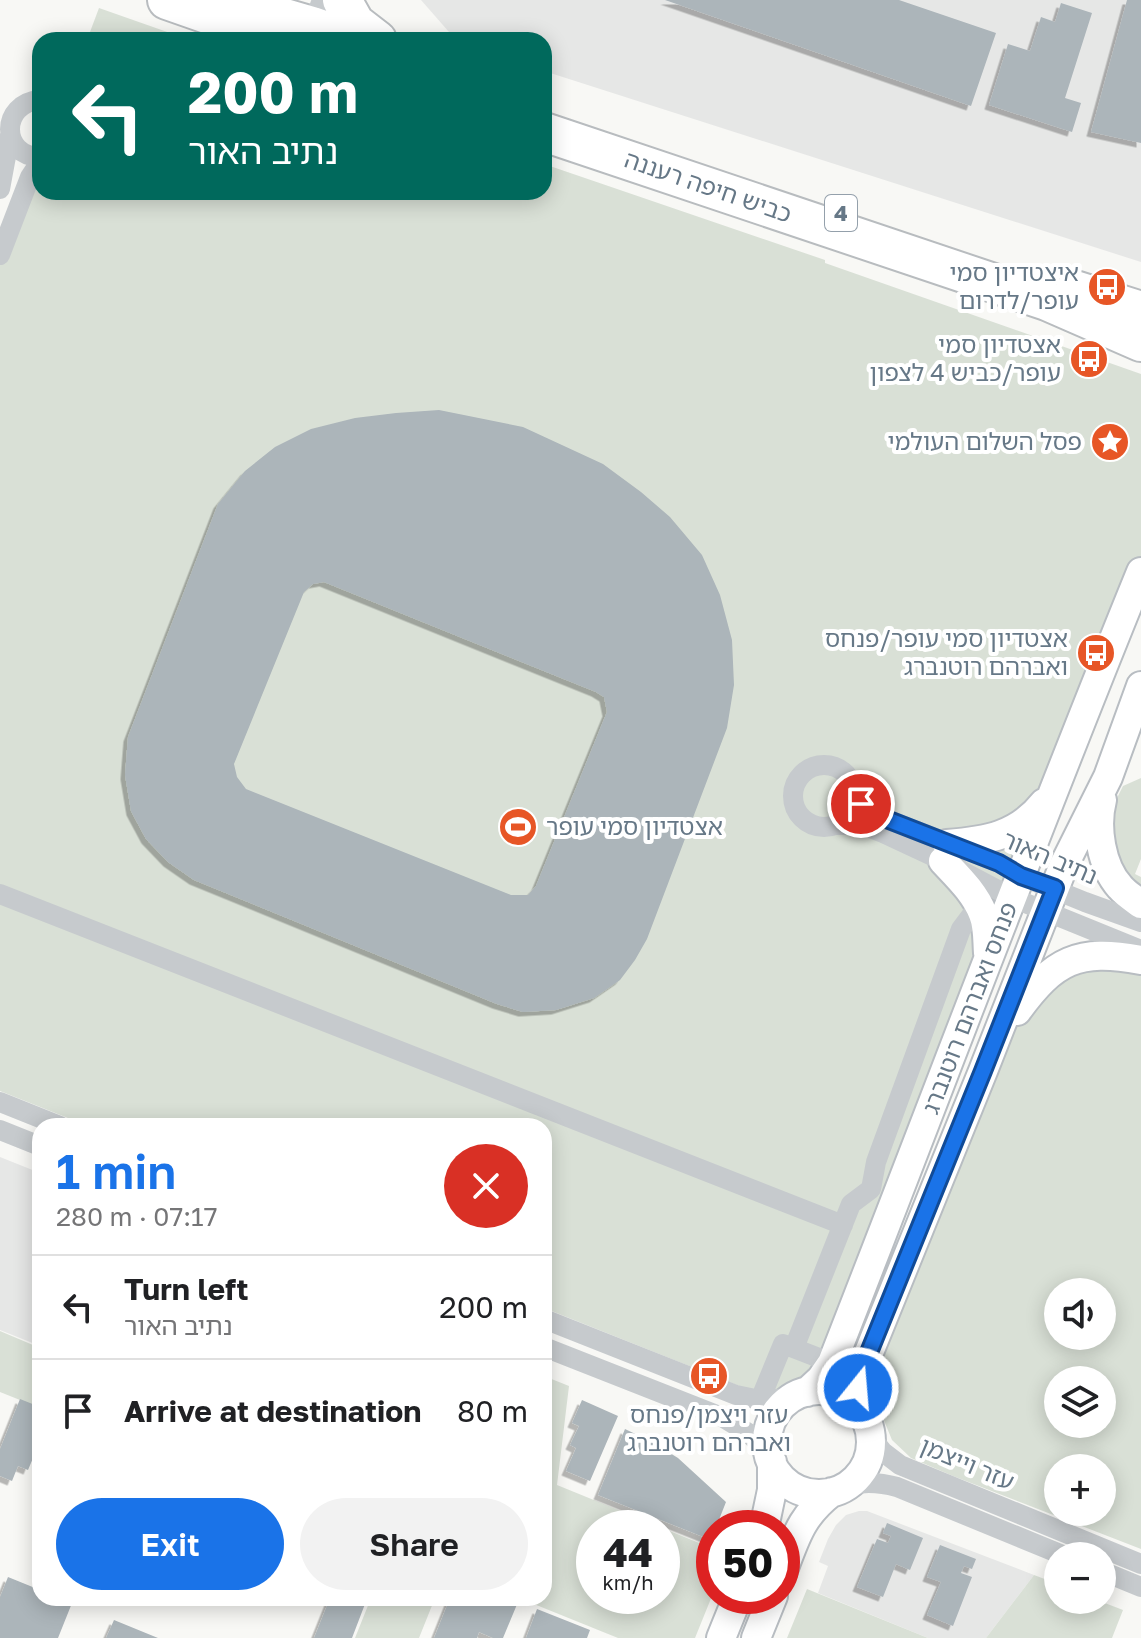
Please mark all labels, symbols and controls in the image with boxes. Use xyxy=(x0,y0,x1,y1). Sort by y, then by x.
text: 200 m xyxy=(188,58,358,125)
icon: left xyxy=(56,64,160,168)
text: נתיב האור xyxy=(188,129,338,172)
street label: כביש חיפה רעננה xyxy=(621,143,796,228)
road number: 4 xyxy=(825,195,857,231)
place label: איצטדיון סמי עופר/לדרום xyxy=(949,257,1079,314)
bus stop icon: איצטדיון סמי עופר/לדרום xyxy=(1086,266,1128,308)
place label: אצטדיון סמי עופר/כביש 4 לצפון xyxy=(869,329,1061,386)
bus stop icon: אצטדיון סמי עופר/כביש 4 לצפון xyxy=(1068,338,1110,380)
place icon: פסל השלום העולמי xyxy=(1089,421,1131,463)
place label: פסל השלום העולמי xyxy=(887,426,1082,455)
place label: אצטדיון סמי עופר/פנחס ואברהם רוטנברג xyxy=(825,623,1068,680)
bus stop icon: אצטדיון סמי עופר/פנחס ואברהם רוטנברג xyxy=(1075,632,1117,674)
pin xyxy=(827,770,895,838)
icon: arrive xyxy=(839,782,883,826)
sports icon: אצטדיון סמי עופר xyxy=(497,806,539,848)
place label: אצטדיון סמי עופר xyxy=(546,811,723,840)
street label: נתיב האור xyxy=(999,824,1102,890)
street label: פנחס ואברהם רוטנברג xyxy=(915,897,1022,1118)
text: 1 min xyxy=(56,1142,176,1200)
button: close xyxy=(444,1144,528,1228)
text: 280 m · 07:17 xyxy=(56,1201,217,1232)
text: Turn left xyxy=(124,1271,249,1307)
map controls xyxy=(1044,1278,1116,1614)
button: sound xyxy=(1044,1278,1116,1350)
icon: left xyxy=(56,1285,100,1329)
text: 200 m xyxy=(439,1289,528,1325)
text: נתיב האור xyxy=(124,1310,233,1341)
position arrow xyxy=(816,1346,900,1430)
bus stop icon: עזר ויצמן/פנחס ואברהם רוטנברג xyxy=(688,1355,730,1397)
button: layers xyxy=(1044,1366,1116,1438)
icon: arrive xyxy=(56,1389,100,1433)
text: Arrive at destination xyxy=(124,1393,421,1429)
text: 80 m xyxy=(457,1393,528,1429)
place label: עזר ויצמן/פנחס ואברהם רוטנברג xyxy=(627,1399,791,1456)
street label: עזר וייצמן xyxy=(916,1430,1019,1495)
button: + xyxy=(1044,1454,1116,1526)
button: Exit xyxy=(56,1498,284,1590)
button: Share xyxy=(300,1498,528,1590)
speed limit sign: 50 xyxy=(696,1510,800,1614)
text: 44 xyxy=(603,1528,653,1576)
button: − xyxy=(1044,1542,1116,1614)
text: km/h xyxy=(603,1570,653,1594)

